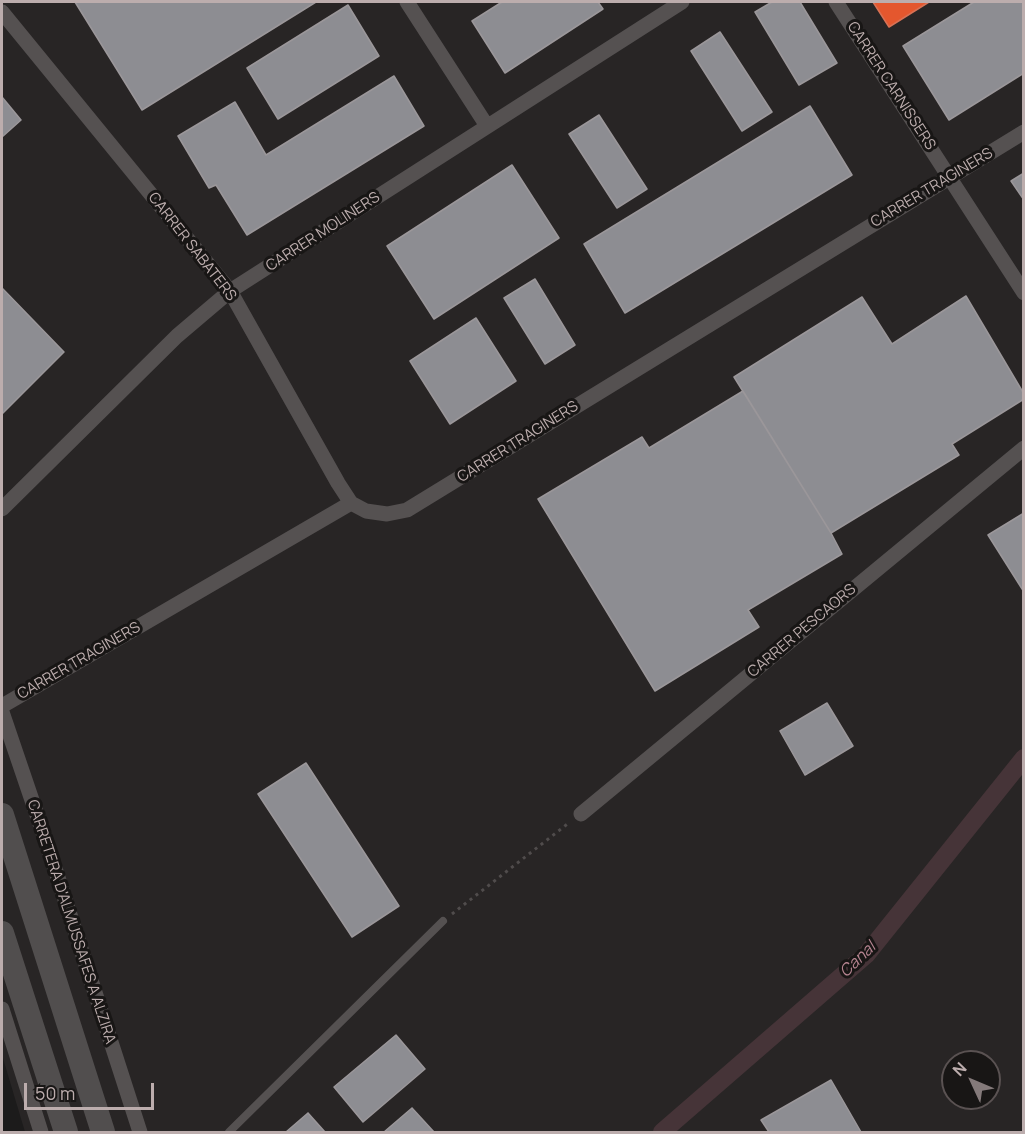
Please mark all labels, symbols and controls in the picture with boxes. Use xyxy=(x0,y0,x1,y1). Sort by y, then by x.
street label: CARRER CARNISSERS xyxy=(843,19,939,153)
street label: CARRER TRAGINERS xyxy=(868,144,996,232)
street label: CARRER SABATERS xyxy=(144,189,240,305)
street label: CARRER MOLINERS xyxy=(263,189,383,275)
street label: CARRER TRAGINERS xyxy=(454,398,582,486)
street label: CARRER PESCAORS xyxy=(744,581,860,681)
street label: CARRER TRAGINERS xyxy=(14,618,144,704)
street label: CARRETERA D'ALMUSSAFES A ALZIRA xyxy=(23,798,119,1046)
water label: Canal xyxy=(836,938,880,982)
north arrow xyxy=(941,1050,1001,1110)
text: N xyxy=(948,1057,971,1081)
scale bar xyxy=(27,1071,158,1109)
text: 50 m xyxy=(35,1081,75,1105)

